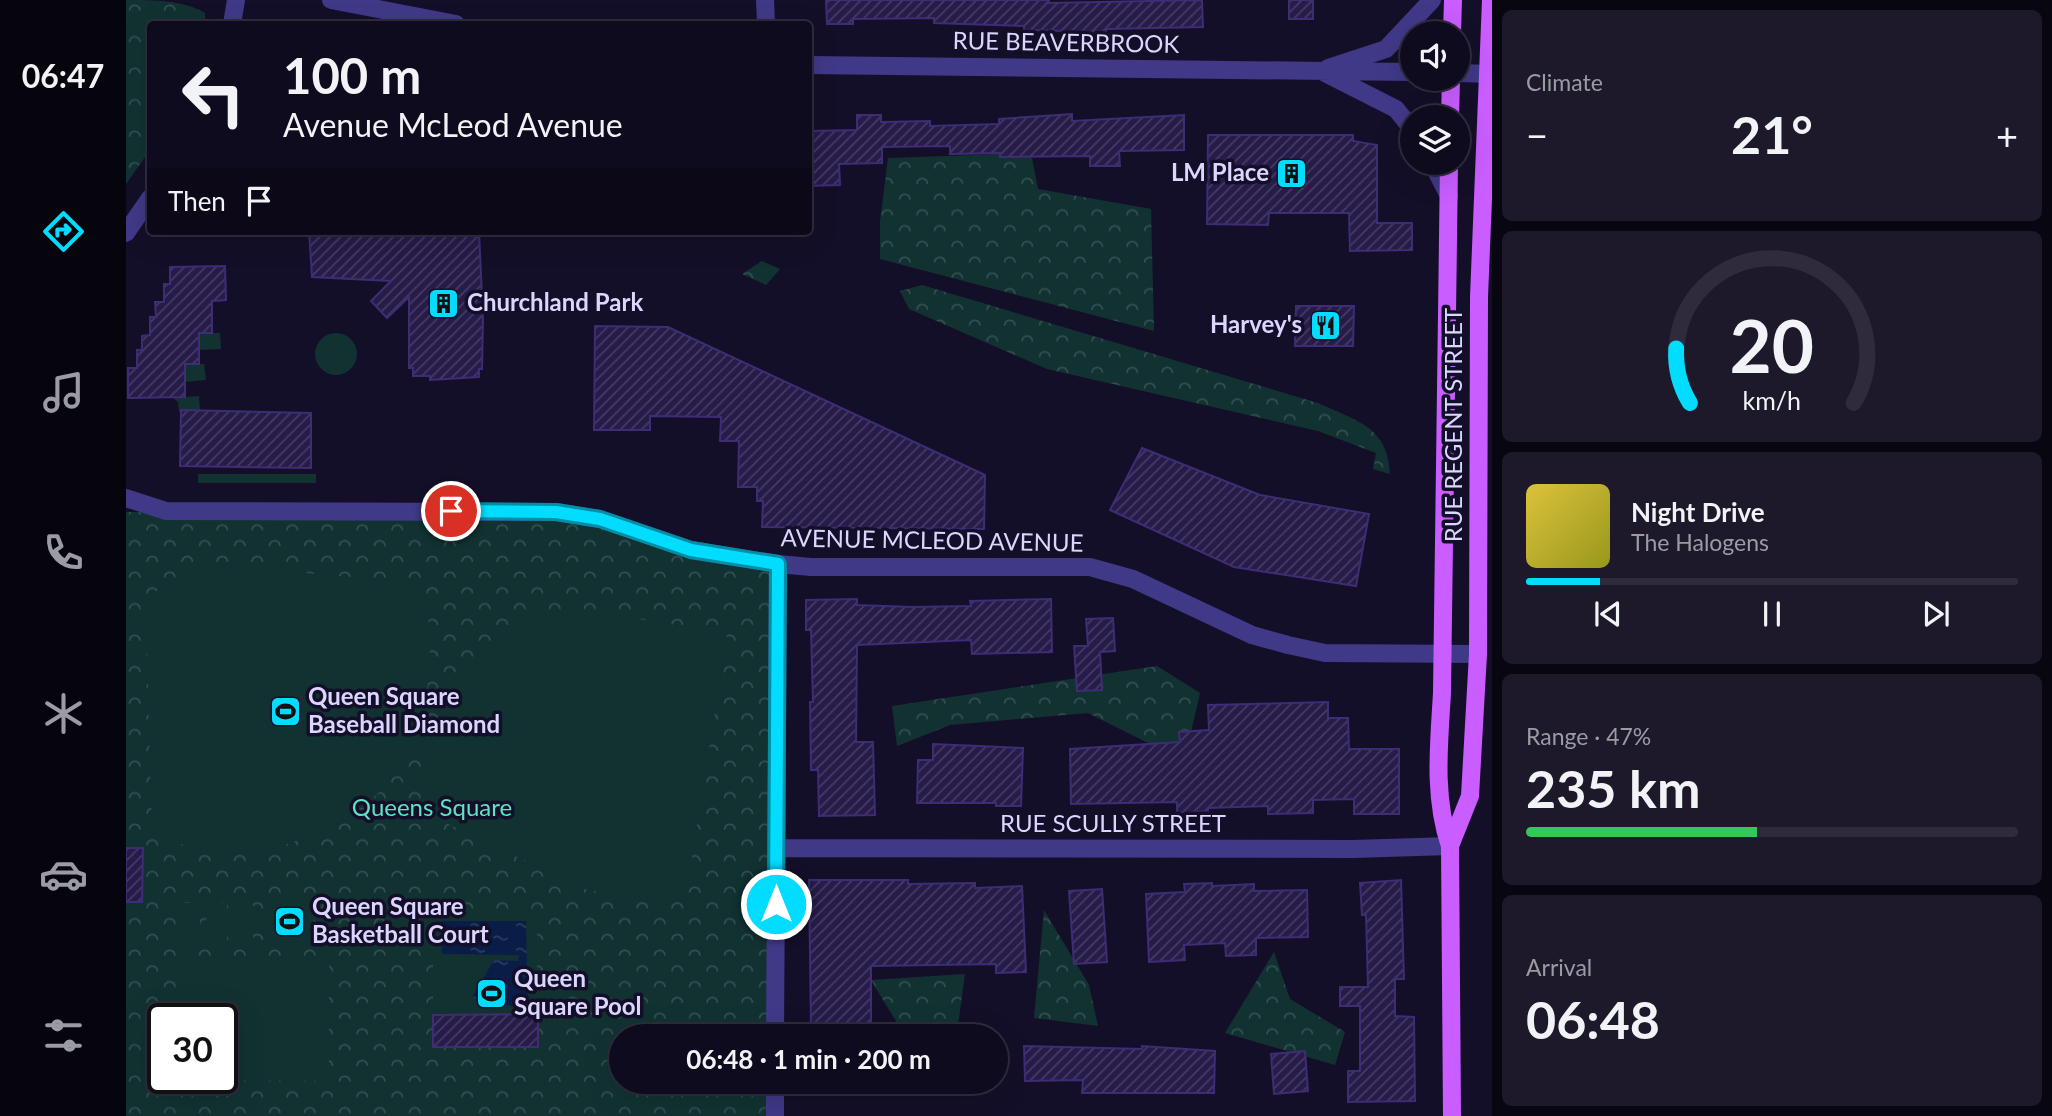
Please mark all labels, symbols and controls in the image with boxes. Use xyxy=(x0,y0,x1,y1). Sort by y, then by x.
map controls xyxy=(1400,21,1470,175)
button: sound xyxy=(1400,21,1470,91)
street label: RUE BEAVERBROOK xyxy=(952,25,1180,58)
text: 100 m xyxy=(283,46,421,104)
icon: left xyxy=(168,49,259,140)
text: 06:47 xyxy=(22,56,104,95)
text: Climate xyxy=(1526,68,1603,96)
text: 21° xyxy=(1731,103,1813,165)
text: Avenue McLeod Avenue xyxy=(283,105,623,144)
button: layers xyxy=(1400,105,1470,175)
text: − xyxy=(1526,112,1548,158)
text: + xyxy=(1996,112,2018,158)
building icon: LM Place xyxy=(1275,156,1309,190)
place label: LM Place xyxy=(1171,157,1269,186)
icon: arrive xyxy=(240,182,278,220)
text: Then xyxy=(168,185,226,217)
icon: directions xyxy=(39,207,88,256)
building icon: Churchland Park xyxy=(427,286,461,320)
place label: Churchland Park xyxy=(467,287,643,316)
text: 20 xyxy=(1730,301,1814,389)
restaurant icon: Harvey's xyxy=(1308,308,1342,342)
street label: RUE REGENT STREET xyxy=(1438,308,1467,542)
place label: Harvey's xyxy=(1210,309,1302,338)
icon: music xyxy=(39,368,88,417)
text: km/h xyxy=(1743,385,1801,415)
pin xyxy=(421,481,481,541)
icon: arrive xyxy=(432,492,470,530)
text: Night Drive xyxy=(1631,496,1765,528)
street label: AVENUE MCLEOD AVENUE xyxy=(780,522,1084,557)
icon: phone xyxy=(39,528,88,577)
text: The Halogens xyxy=(1631,528,1769,556)
icon: previous xyxy=(1589,595,1627,633)
icon: pause xyxy=(1753,595,1791,633)
icon: next xyxy=(1917,595,1955,633)
place label: Queen Square Baseball Diamond xyxy=(308,681,500,738)
icon: climate xyxy=(39,689,88,738)
sports icon: Queen Square Baseball Diamond xyxy=(268,694,302,728)
text: Range · 47% xyxy=(1526,722,1651,750)
text: 235 km xyxy=(1526,757,1700,819)
park label: Queens Square xyxy=(352,792,512,821)
street label: RUE SCULLY STREET xyxy=(1000,808,1226,837)
icon: car xyxy=(39,850,88,899)
position arrow xyxy=(739,867,813,941)
place label: Queen Square Basketball Court xyxy=(312,891,489,948)
sports icon: Queen Square Basketball Court xyxy=(272,904,306,938)
text: Arrival xyxy=(1526,953,1592,981)
place label: Queen Square Pool xyxy=(514,963,642,1020)
sports icon: Queen Square Pool xyxy=(474,976,508,1010)
text: 06:48 xyxy=(1526,988,1660,1050)
speed limit sign: 30 xyxy=(147,1003,238,1094)
icon: filters xyxy=(39,1011,88,1060)
text: 06:48 · 1 min · 200 m xyxy=(686,1043,931,1075)

